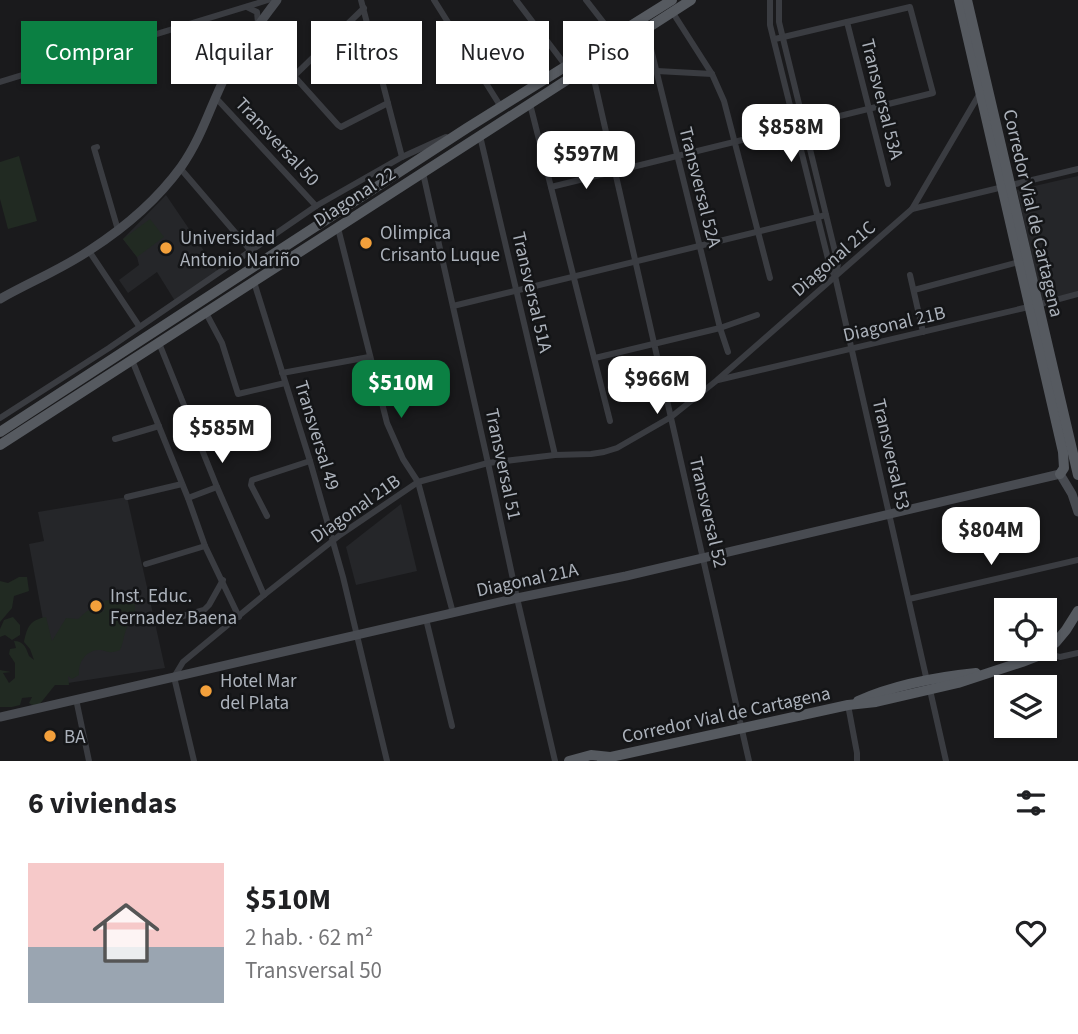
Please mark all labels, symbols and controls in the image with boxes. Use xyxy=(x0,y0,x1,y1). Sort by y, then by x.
chip: Comprar xyxy=(21,21,157,84)
chip: Alquilar xyxy=(171,21,297,84)
chip: Filtros xyxy=(311,21,422,84)
chip: Nuevo xyxy=(436,21,549,84)
chip: Piso xyxy=(563,21,654,84)
street label: Transversal 53A xyxy=(854,36,910,163)
street label: Transversal 50 xyxy=(228,91,325,193)
pin: $858M xyxy=(742,104,840,164)
street label: Corredor Vial de Cartagena xyxy=(995,107,1070,320)
text: $858M xyxy=(758,110,824,143)
street label: Transversal 52A xyxy=(672,124,728,251)
pin: $597M xyxy=(537,132,635,191)
text: $597M xyxy=(553,137,619,170)
street label: Diagonal 22 xyxy=(308,161,401,234)
street label: Diagonal 21C xyxy=(786,215,882,303)
place label: Olimpica Crisanto Luque xyxy=(380,220,500,269)
place label: Universidad Antonio Nariño xyxy=(180,225,300,274)
street label: Transversal 51A xyxy=(504,229,559,356)
marker: Olimpica Crisanto Luque xyxy=(358,235,374,251)
marker: Universidad Antonio Nariño xyxy=(158,240,174,256)
street label: Diagonal 21B xyxy=(841,300,948,349)
pin: $966M xyxy=(608,356,706,416)
pin: $510M xyxy=(352,360,450,420)
text: $966M xyxy=(624,362,690,395)
text: $510M xyxy=(368,366,434,399)
street label: Transversal 49 xyxy=(287,377,346,494)
street label: Transversal 53 xyxy=(865,396,916,513)
pin: $585M xyxy=(173,406,271,465)
street label: Transversal 51 xyxy=(478,406,528,522)
text: $585M xyxy=(189,411,255,444)
street label: Transversal 52 xyxy=(682,454,733,571)
street label: Diagonal 21B xyxy=(305,468,406,550)
pin: $804M xyxy=(942,508,1040,567)
text: $804M xyxy=(958,513,1024,546)
street label: Diagonal 21A xyxy=(474,556,581,604)
place label: Inst. Educ. Fernadez Baena xyxy=(110,583,237,632)
marker: Inst. Educ. Fernadez Baena xyxy=(88,598,104,614)
map controls xyxy=(994,598,1057,738)
button: locate xyxy=(994,598,1057,661)
place label: Hotel Mar del Plata xyxy=(220,668,297,717)
button: layers xyxy=(994,675,1057,738)
street label: Corredor Vial de Cartagena xyxy=(620,680,833,751)
marker: Hotel Mar del Plata xyxy=(198,683,214,699)
place label: BA xyxy=(64,724,86,751)
marker: BA xyxy=(42,728,58,744)
text: 6 viviendas xyxy=(28,782,177,825)
icon: filters xyxy=(1012,784,1050,822)
text: $510M xyxy=(245,878,331,921)
icon: home xyxy=(84,891,168,975)
icon: heart xyxy=(1012,914,1050,952)
text: 2 hab. · 62 m² xyxy=(245,921,373,954)
text: Transversal 50 xyxy=(245,954,382,987)

